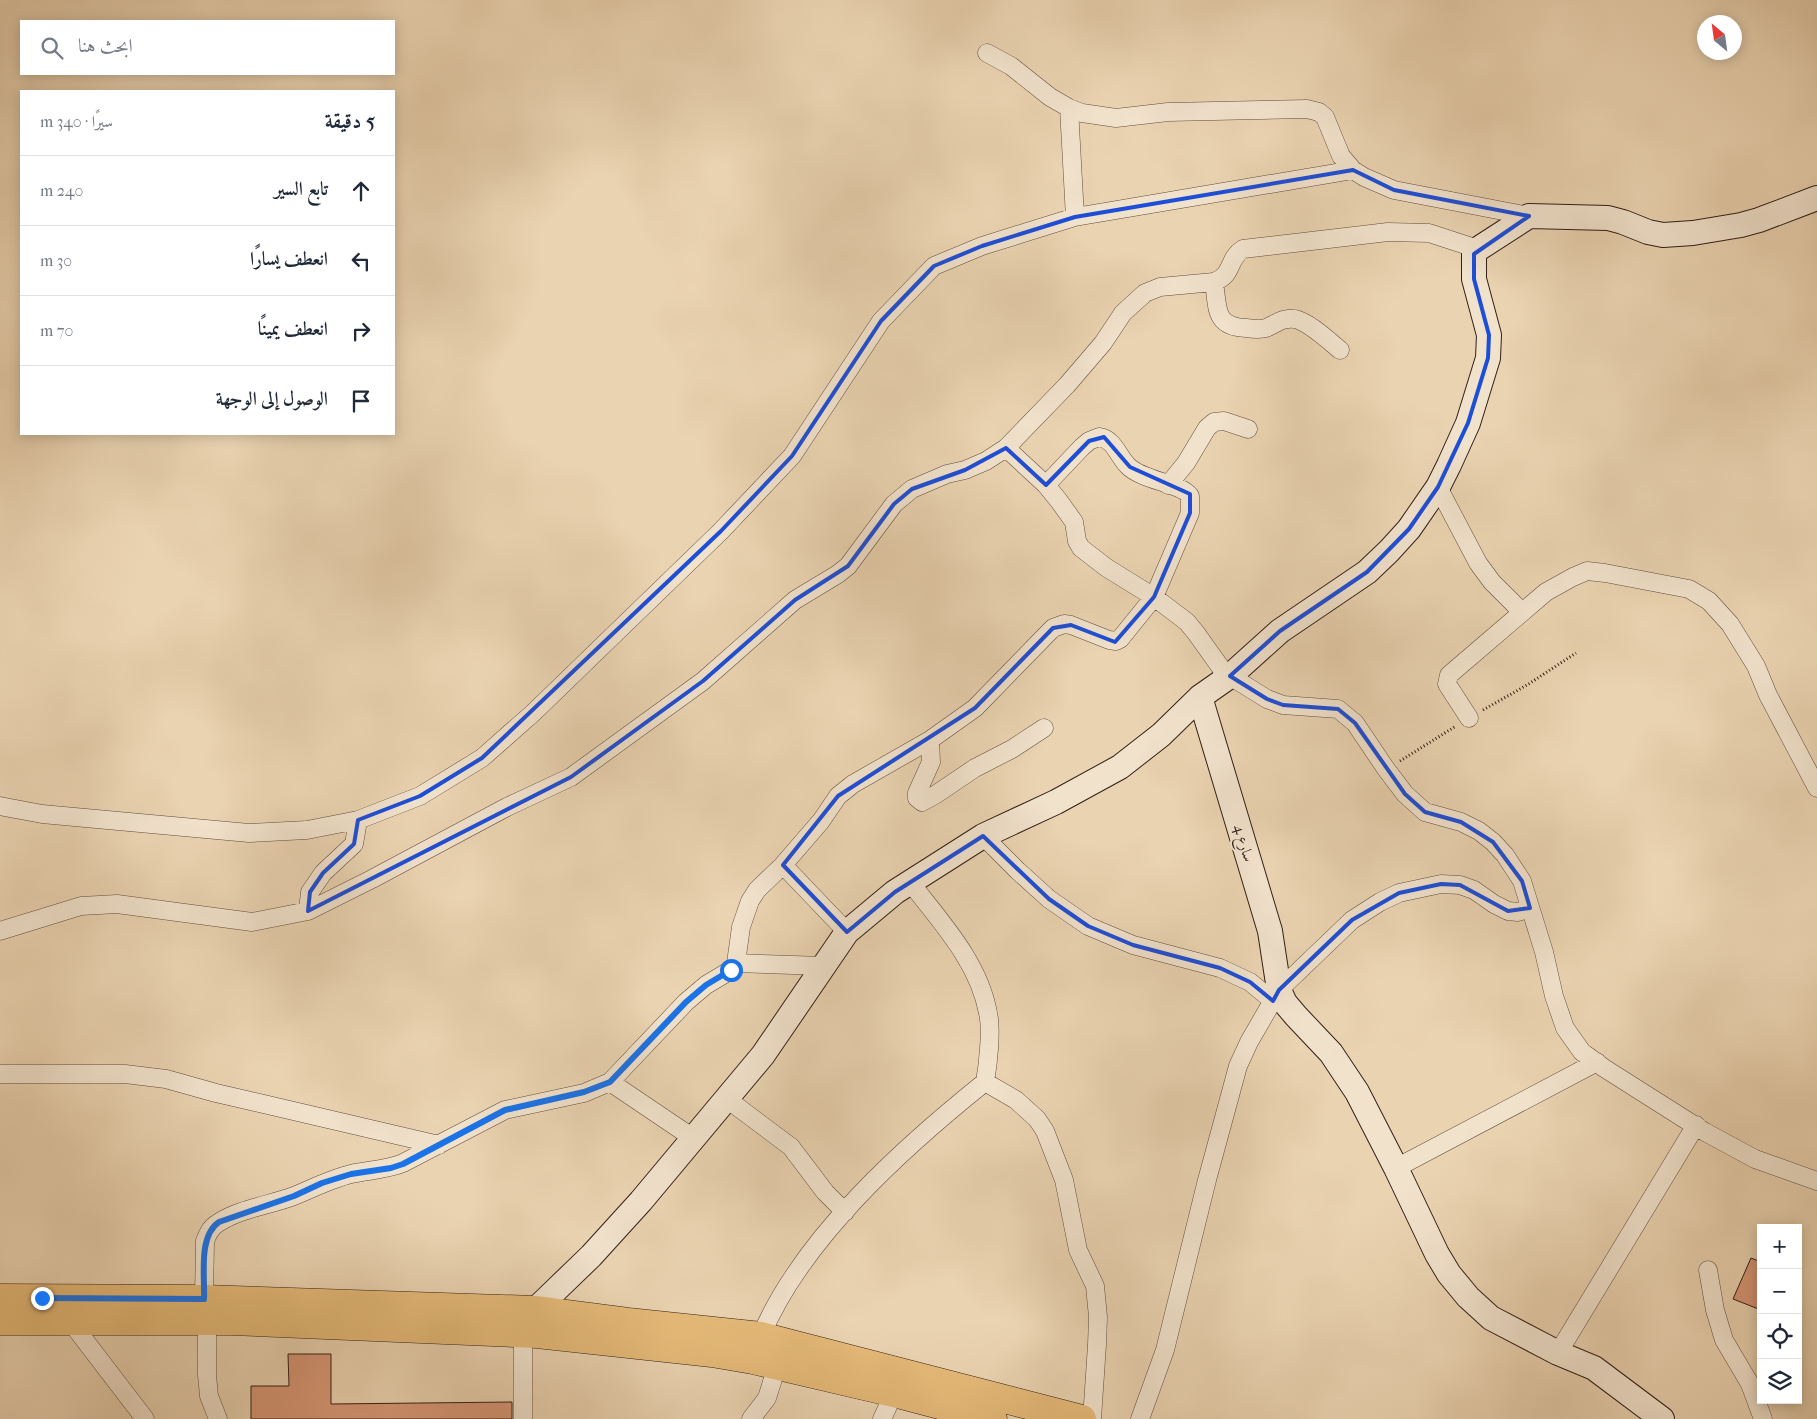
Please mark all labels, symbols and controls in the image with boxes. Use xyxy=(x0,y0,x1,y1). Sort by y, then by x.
north arrow xyxy=(1697,15,1742,60)
search box xyxy=(20,20,395,75)
icon: search xyxy=(38,34,66,62)
text: ابحث هنا xyxy=(78,35,133,57)
text: 5 دقيقة xyxy=(325,109,375,133)
text: سيرًا · 340 m xyxy=(40,112,113,131)
icon: ahead xyxy=(347,177,375,205)
text: تابع السير xyxy=(274,178,328,200)
text: 240 m xyxy=(40,181,83,200)
icon: left xyxy=(347,247,375,275)
text: انعطف يسارًا xyxy=(250,248,328,270)
text: 30 m xyxy=(40,251,72,270)
icon: right xyxy=(347,317,375,345)
text: انعطف يمينًا xyxy=(258,318,328,340)
text: 70 m xyxy=(40,321,73,340)
icon: arrive xyxy=(347,387,375,415)
text: الوصول إلى الوجهة xyxy=(216,388,328,410)
street label: سارع 4 xyxy=(1226,822,1258,865)
route start xyxy=(720,959,743,982)
map controls xyxy=(1757,1224,1802,1404)
button: + xyxy=(1757,1224,1802,1269)
button: − xyxy=(1757,1269,1802,1314)
route end xyxy=(31,1287,54,1310)
button: locate xyxy=(1757,1314,1802,1359)
button: layers xyxy=(1757,1359,1802,1404)

